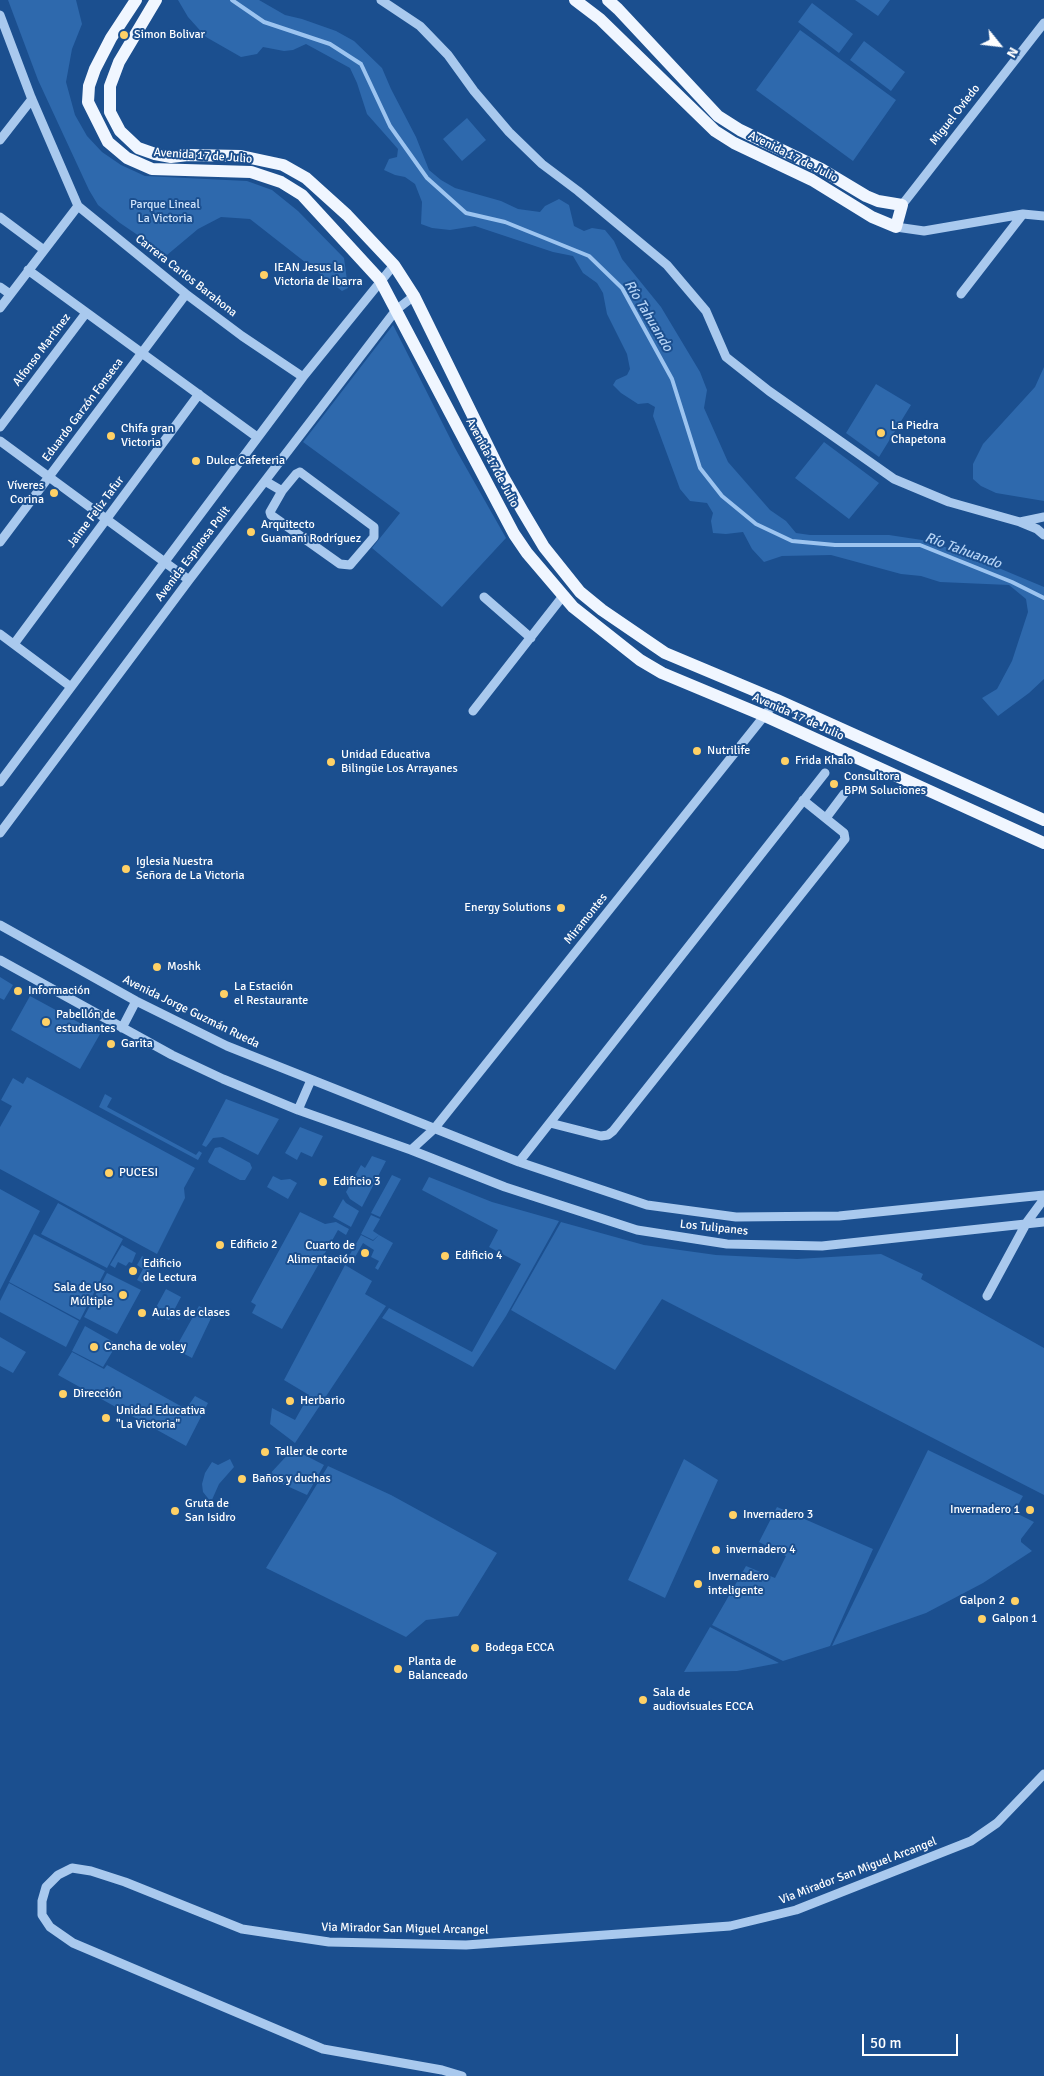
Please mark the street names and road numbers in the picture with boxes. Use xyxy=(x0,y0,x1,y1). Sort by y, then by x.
street label: Miguel Oviedo xyxy=(927,82,983,148)
street label: Avenida 17 de Julio xyxy=(746,128,840,186)
street label: Avenida 17 de Julio xyxy=(153,145,253,167)
street label: Carrera Carlos Barahona xyxy=(132,232,240,320)
street label: Alfonso Martínez xyxy=(10,311,74,389)
street label: Eduardo Garzón Fonseca xyxy=(39,355,127,465)
street label: Avenida 17 de Julio xyxy=(462,416,522,510)
street label: Jaime Feliz Tafur xyxy=(65,474,127,550)
street label: Avenida Espinosa Polit xyxy=(153,504,233,604)
street label: Avenida 17 de Julio xyxy=(750,690,846,744)
street label: Miramontes xyxy=(561,891,611,947)
street label: Avenida Jorge Guzmán Rueda xyxy=(120,973,262,1051)
street label: Los Tulipanes xyxy=(679,1217,749,1239)
street label: Via Mirador San Miguel Arcangel xyxy=(777,1834,939,1908)
street label: Via Mirador San Miguel Arcangel xyxy=(321,1920,489,1938)

